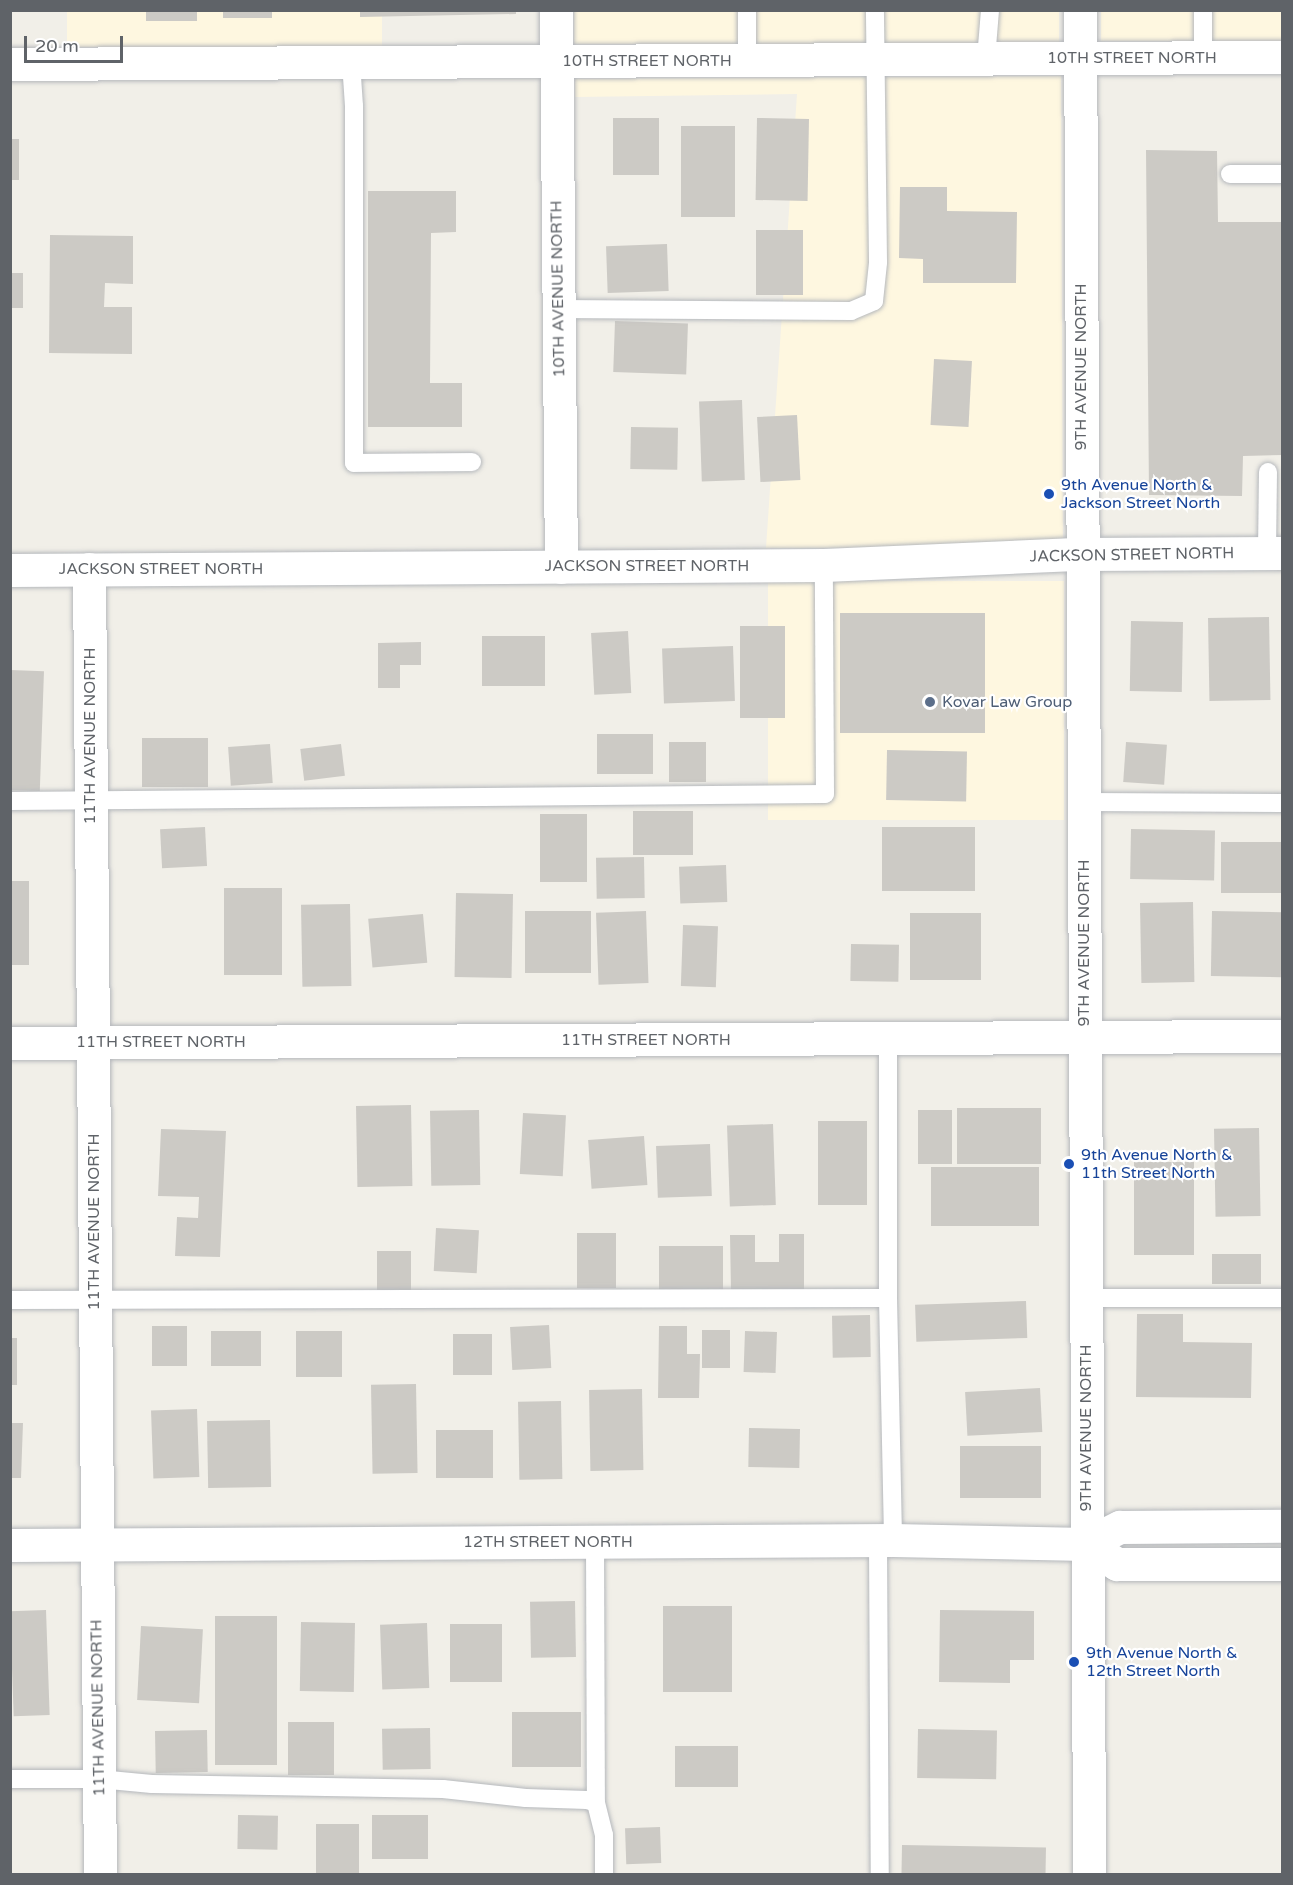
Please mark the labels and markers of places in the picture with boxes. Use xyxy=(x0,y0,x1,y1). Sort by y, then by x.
place label: 9th Avenue North & Jackson Street North xyxy=(1061,475,1220,513)
marker: 9th Avenue North & Jackson Street North xyxy=(1042,487,1056,501)
place label: Kovar Law Group xyxy=(942,692,1072,712)
marker: Kovar Law Group xyxy=(923,695,937,709)
place label: 9th Avenue North & 11th Street North xyxy=(1081,1145,1233,1183)
marker: 9th Avenue North & 11th Street North xyxy=(1062,1157,1076,1171)
place label: 9th Avenue North & 12th Street North xyxy=(1086,1643,1238,1681)
marker: 9th Avenue North & 12th Street North xyxy=(1067,1655,1081,1669)

